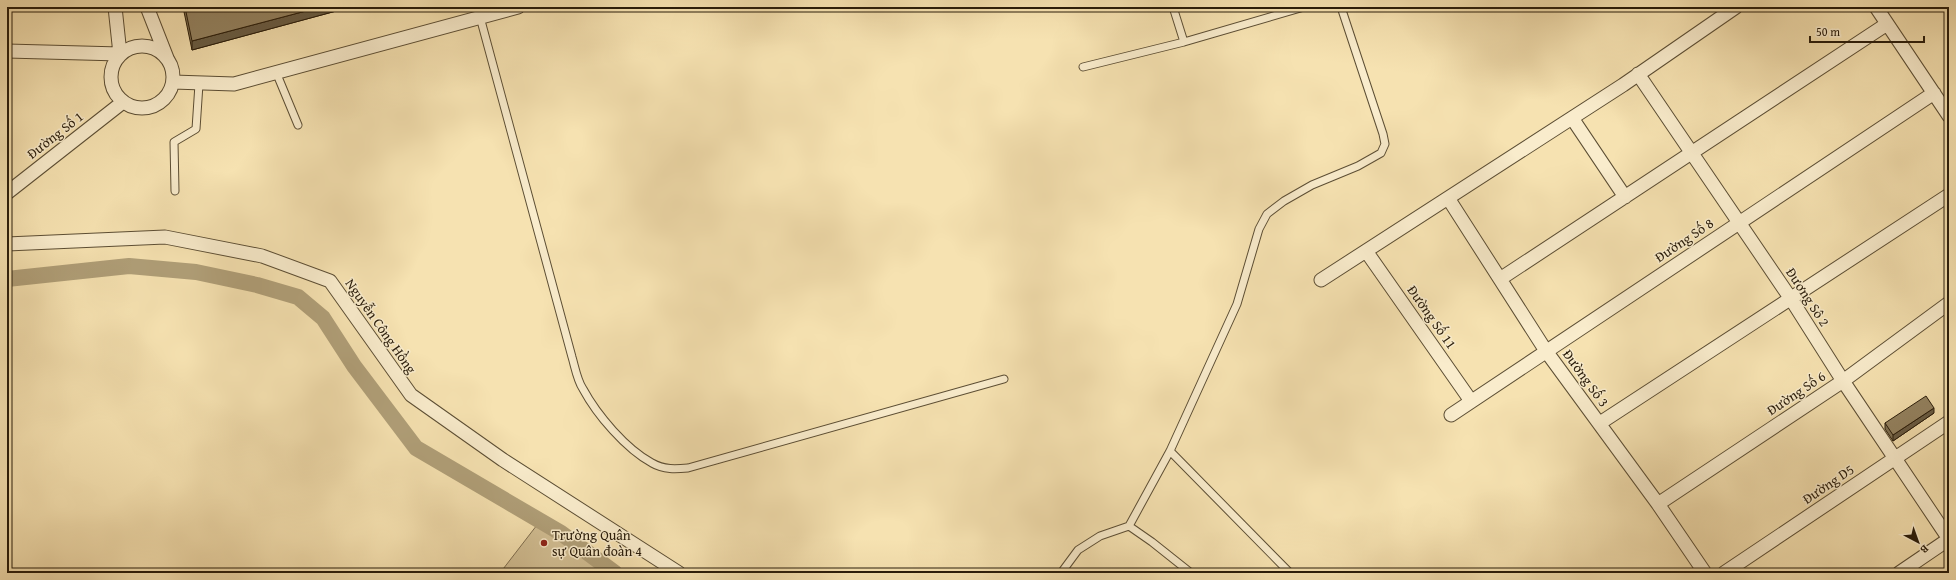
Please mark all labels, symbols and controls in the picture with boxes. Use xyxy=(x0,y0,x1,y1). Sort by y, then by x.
scale bar xyxy=(1810,18,1924,44)
text: 50 m xyxy=(1816,23,1840,40)
street label: Đường Số 1 xyxy=(23,107,87,163)
street label: Đường Số 8 xyxy=(1651,213,1718,267)
street label: Đương Sô 2 xyxy=(1781,264,1835,330)
street label: Nguyễn Công Hồng xyxy=(341,274,421,378)
street label: Đường Số 11 xyxy=(1403,281,1461,353)
street label: Đường Số 3 xyxy=(1558,345,1614,411)
street label: Đường Số 6 xyxy=(1763,366,1830,420)
street label: Đường D5 xyxy=(1798,459,1858,509)
north arrow xyxy=(1898,522,1938,562)
place label: Trường Quân sự Quân đoàn 4 xyxy=(552,525,642,561)
marker: Trường Quân sự Quân đoàn 4 xyxy=(539,538,549,548)
text: B xyxy=(1917,541,1932,558)

